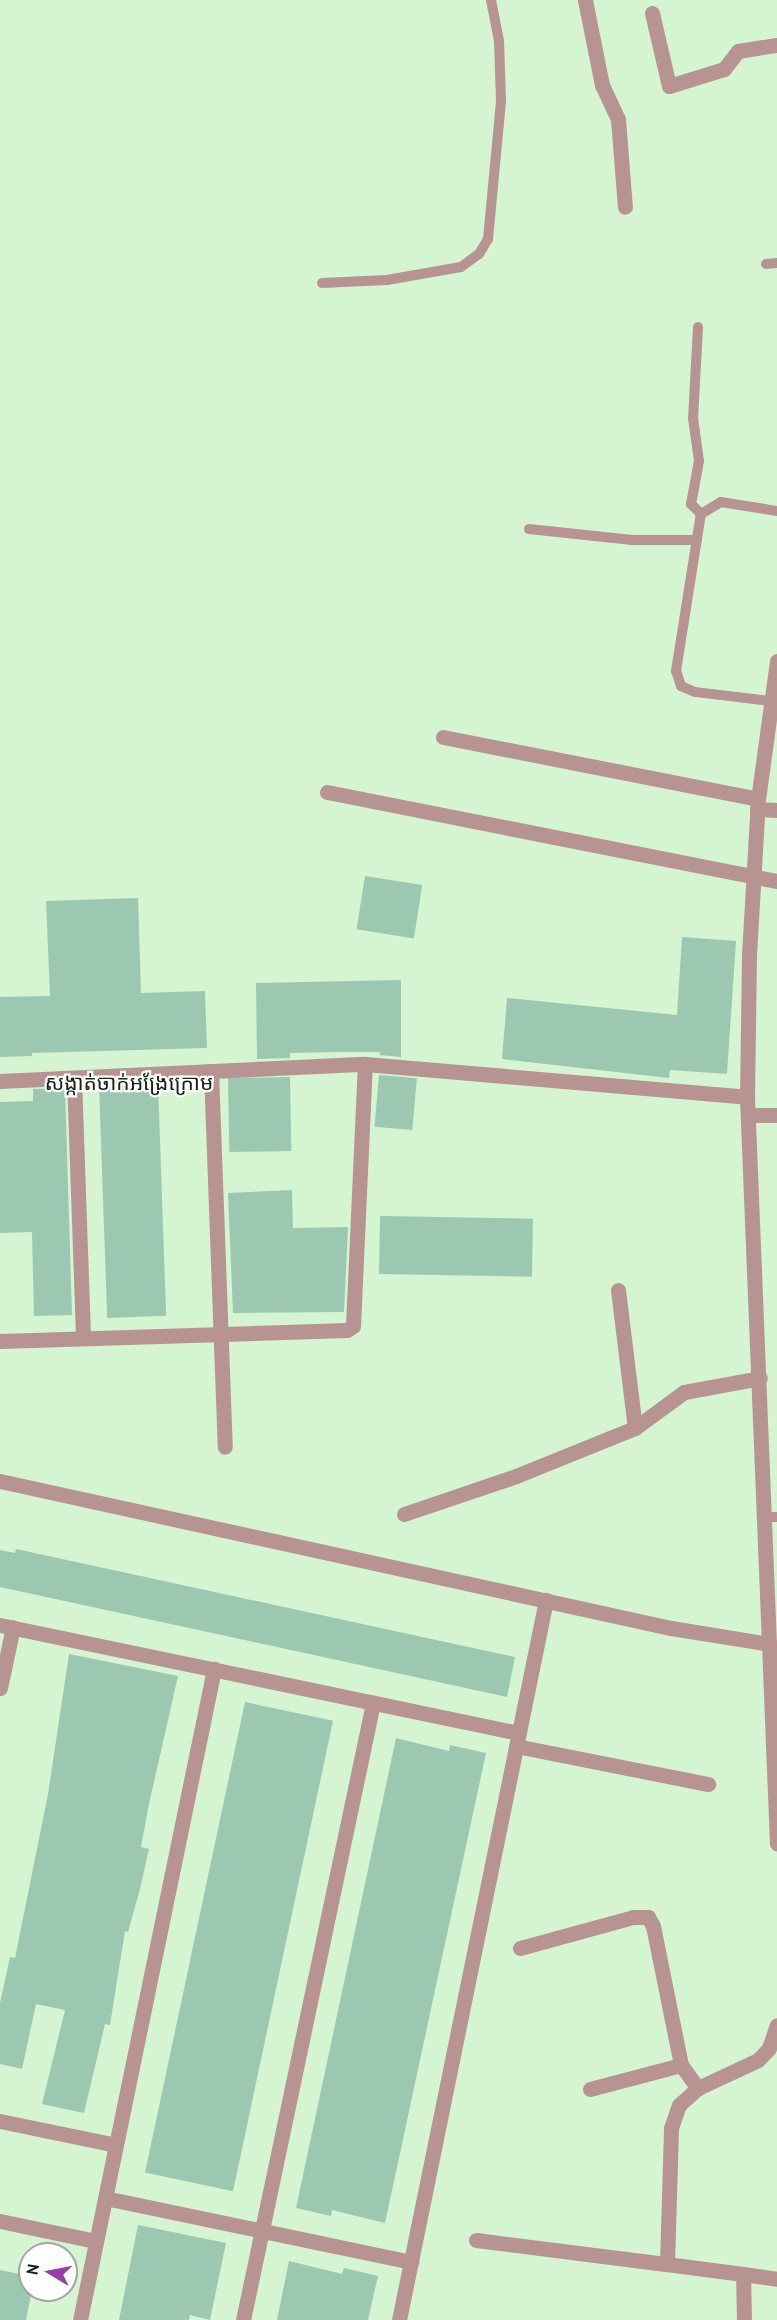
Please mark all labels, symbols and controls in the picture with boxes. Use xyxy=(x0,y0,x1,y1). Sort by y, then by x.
district label: សង្កាត់ចាក់អង្រែក្រោម xyxy=(45,1070,213,1096)
north arrow xyxy=(18,2242,78,2302)
text: N xyxy=(21,2262,43,2276)

